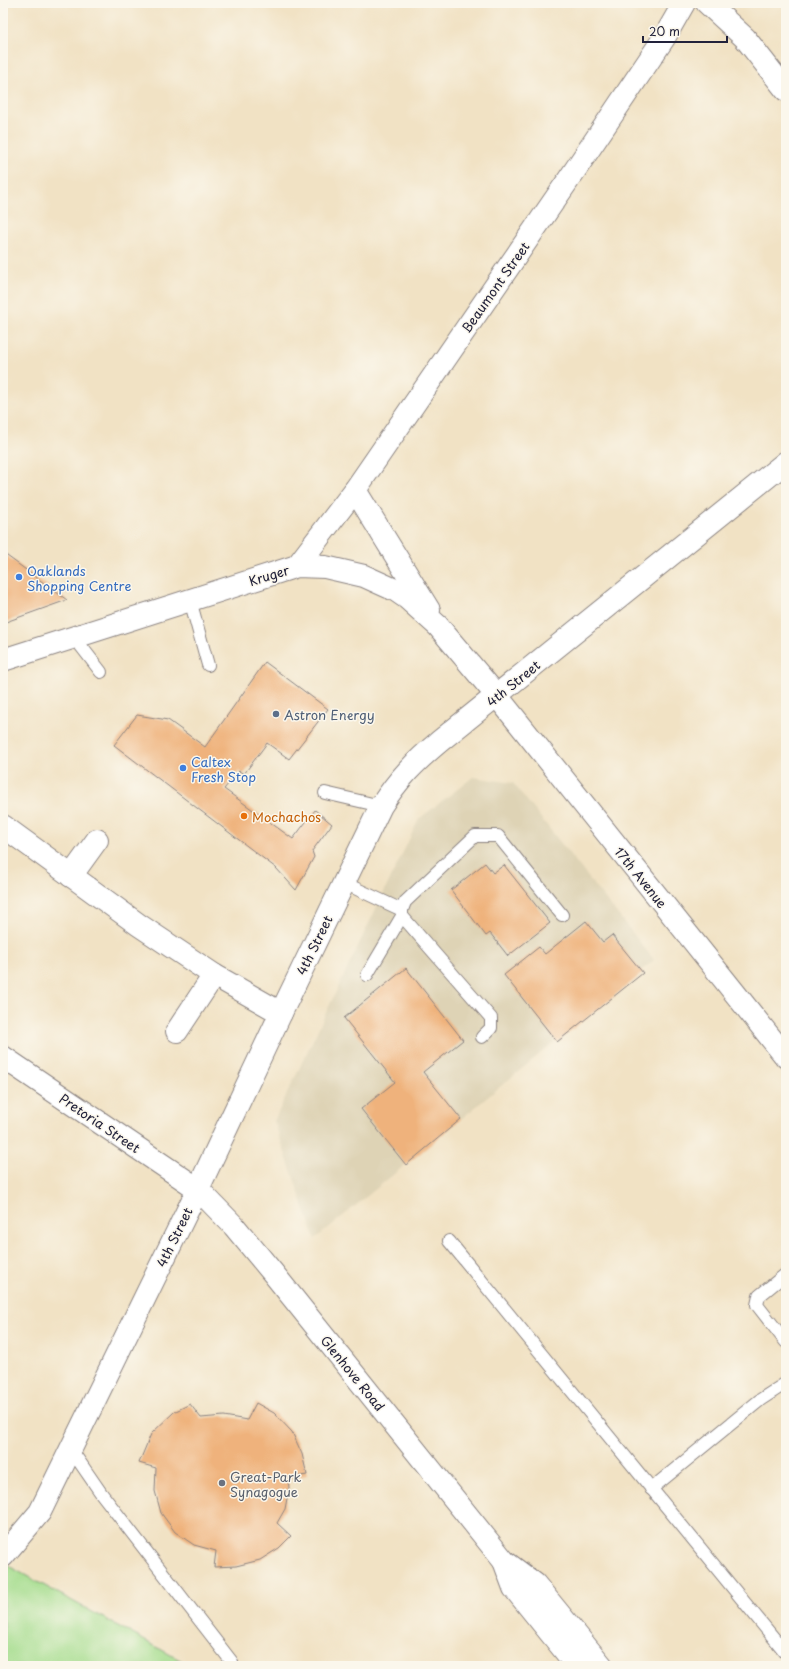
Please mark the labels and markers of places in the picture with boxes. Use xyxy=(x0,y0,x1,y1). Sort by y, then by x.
place label: Oaklands Shopping Centre xyxy=(27,561,131,595)
marker: Oaklands Shopping Centre xyxy=(14,572,24,582)
place label: Astron Energy xyxy=(284,705,375,724)
marker: Astron Energy xyxy=(271,709,281,719)
place label: Caltex Fresh Stop xyxy=(191,752,256,786)
marker: Caltex Fresh Stop xyxy=(178,763,188,773)
place label: Mochachos xyxy=(252,807,321,826)
marker: Mochachos xyxy=(239,811,249,821)
place label: Great-Park Synagogue xyxy=(230,1467,302,1501)
marker: Great-Park Synagogue xyxy=(217,1478,227,1488)

